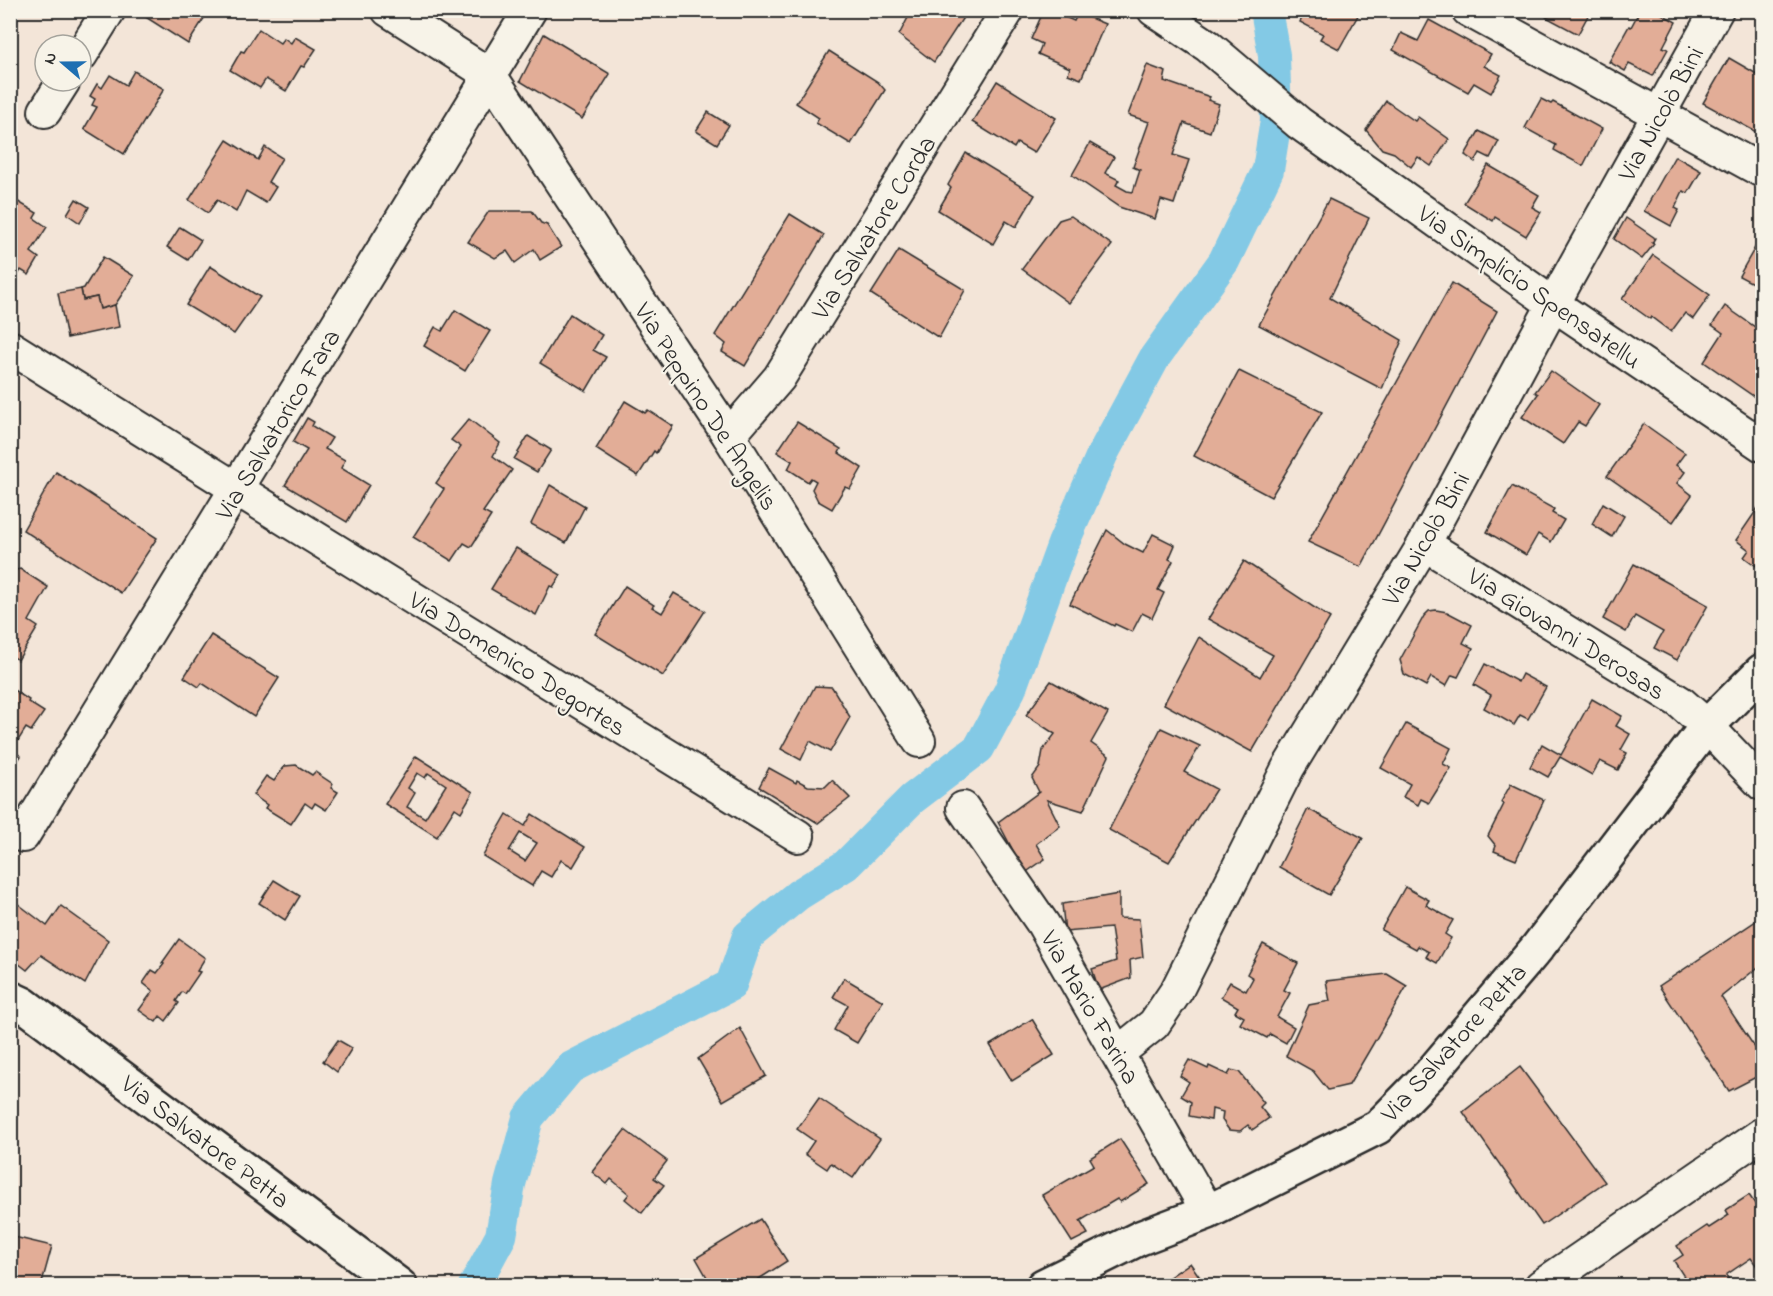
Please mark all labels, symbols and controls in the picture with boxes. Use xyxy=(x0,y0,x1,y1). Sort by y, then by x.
north arrow xyxy=(33,33,93,93)
street label: Via Nicolò Bini xyxy=(1609,40,1715,190)
text: N xyxy=(38,49,64,68)
street label: Via Salvatore Corda xyxy=(803,129,948,329)
street label: Via Simplicio Spensatellu xyxy=(1408,196,1648,380)
street label: Via Peppino De Angelis xyxy=(622,295,786,519)
street label: Via Salvatorico Fara xyxy=(207,323,352,529)
street label: Via Nicolò Bini xyxy=(1373,465,1481,615)
street label: Via Giovanni Derosas xyxy=(1458,559,1672,712)
street label: Via Domenico Degortes xyxy=(400,583,632,748)
street label: Via Mario Farina xyxy=(1028,924,1148,1092)
street label: Via Salvatore Petta xyxy=(1373,956,1537,1133)
street label: Via Salvatore Petta xyxy=(111,1067,297,1220)

